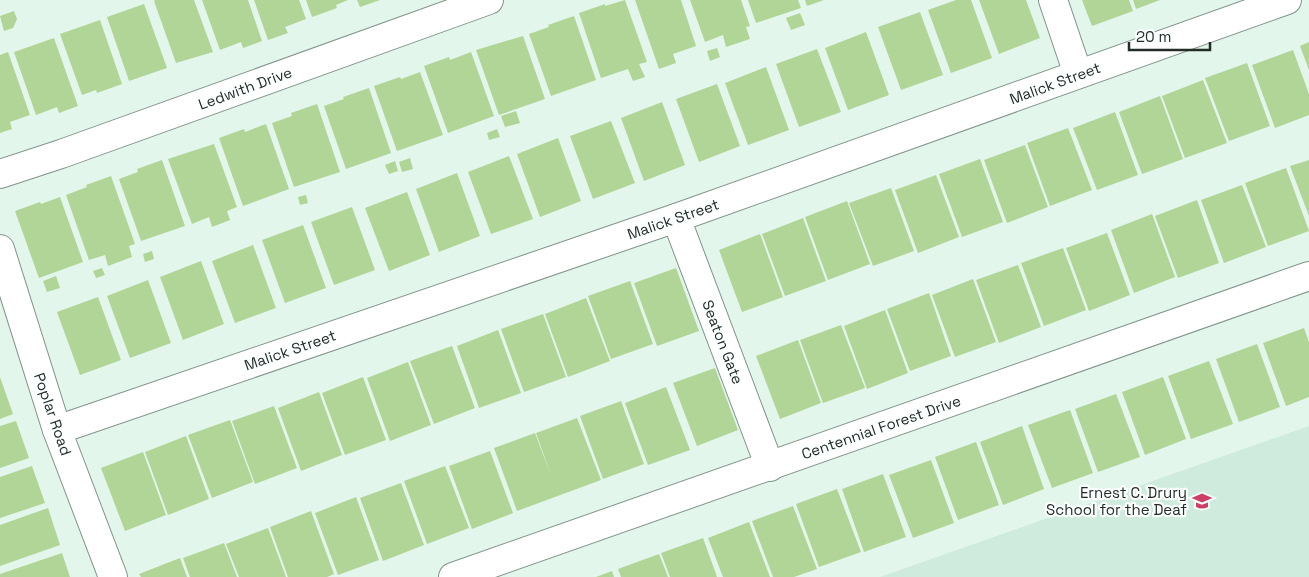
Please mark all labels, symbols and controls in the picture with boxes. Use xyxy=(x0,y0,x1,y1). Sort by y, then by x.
scale bar xyxy=(1129,20,1210,52)
text: 20 m xyxy=(1136,27,1171,46)
street label: Malick Street xyxy=(1007,58,1103,108)
street label: Ledwith Drive xyxy=(196,62,295,114)
street label: Malick Street xyxy=(625,194,721,244)
street label: Seaton Gate xyxy=(698,297,748,387)
street label: Malick Street xyxy=(242,325,338,375)
street label: Poplar Road xyxy=(30,370,76,458)
street label: Centennial Forest Drive xyxy=(799,391,963,463)
place label: Ernest C. Drury School for the Deaf xyxy=(1046,483,1187,519)
school or university icon: Ernest C. Drury School for the Deaf xyxy=(1191,490,1213,512)

